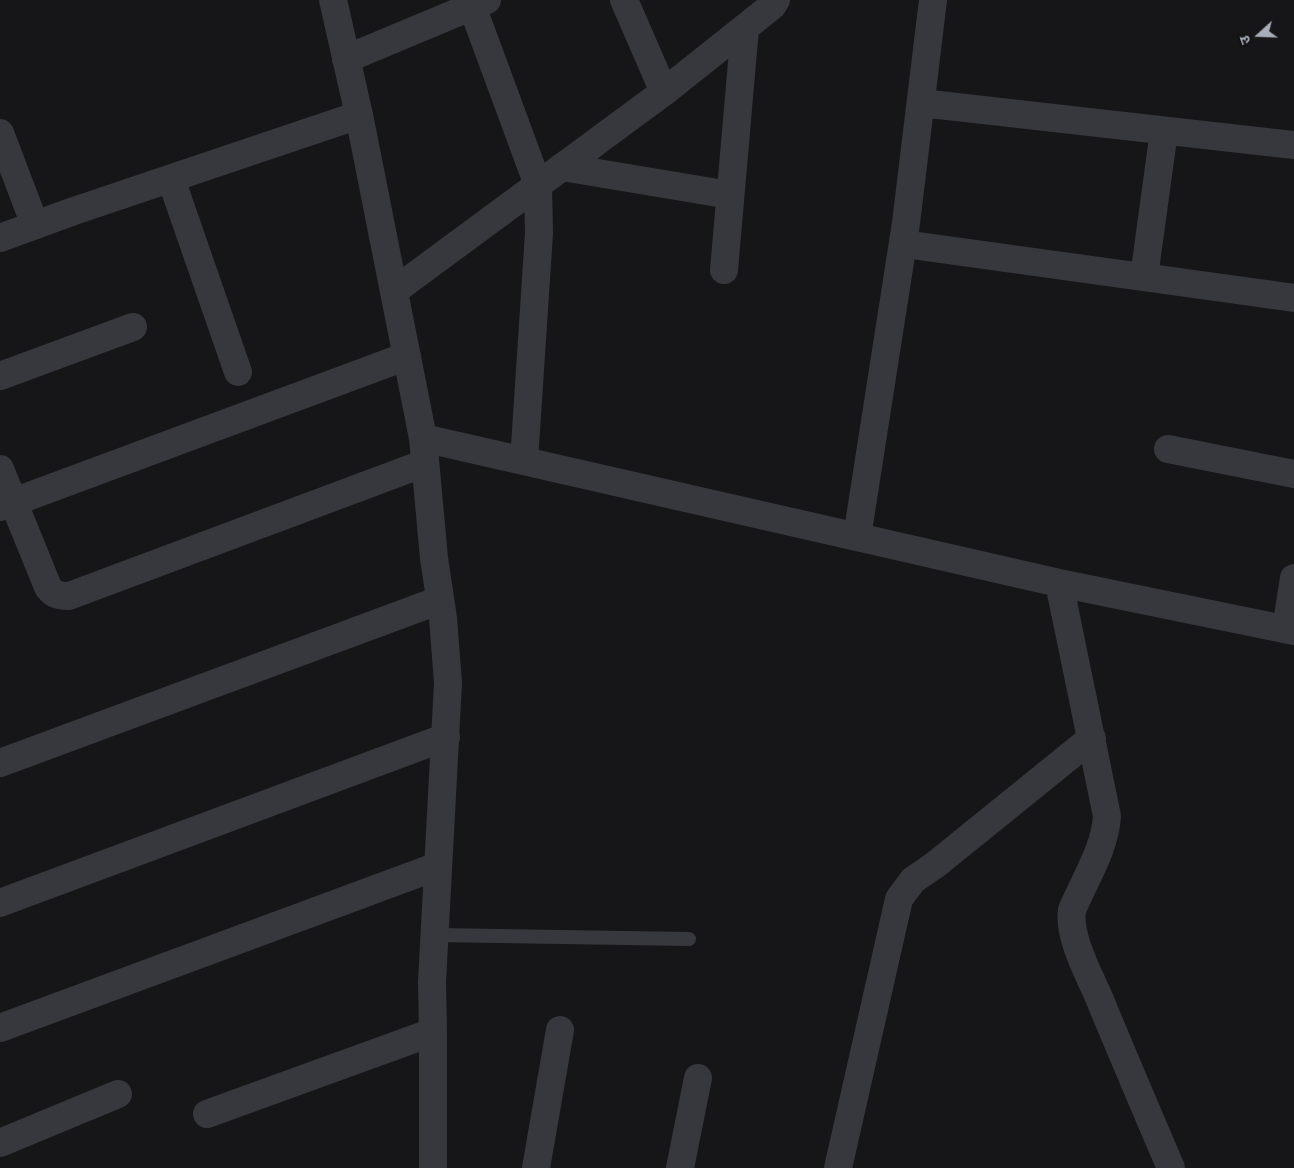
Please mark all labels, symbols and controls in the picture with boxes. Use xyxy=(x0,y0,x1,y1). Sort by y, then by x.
north arrow xyxy=(1234,10,1284,60)
text: उ xyxy=(1236,34,1254,47)

